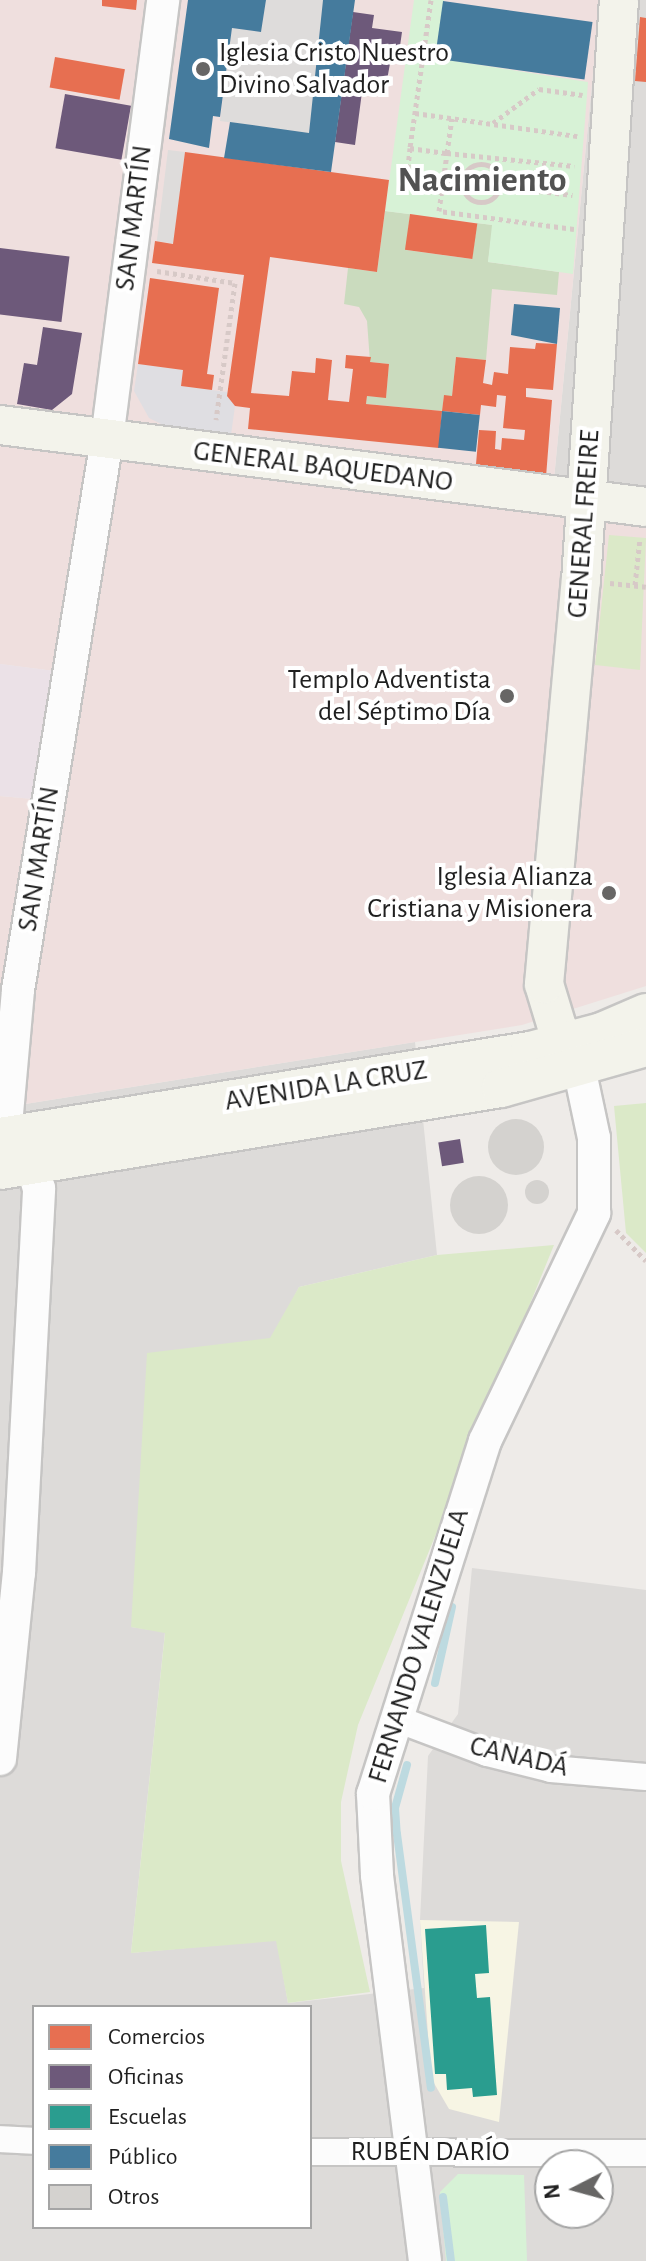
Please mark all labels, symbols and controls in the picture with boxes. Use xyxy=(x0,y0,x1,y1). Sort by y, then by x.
place label: Iglesia Cristo Nuestro Divino Salvador xyxy=(219,36,449,102)
marker: Iglesia Cristo Nuestro Divino Salvador xyxy=(194,60,212,78)
street label: SAN MARTÍN xyxy=(108,143,160,293)
district label: Nacimiento xyxy=(397,159,567,203)
street label: GENERAL FREIRE xyxy=(561,429,607,619)
street label: GENERAL BAQUEDANO xyxy=(191,434,455,500)
place label: Templo Adventista del Séptimo Día xyxy=(287,663,491,729)
marker: Templo Adventista del Séptimo Día xyxy=(498,687,516,705)
street label: SAN MARTÍN xyxy=(11,784,67,934)
place label: Iglesia Alianza Cristiana y Misionera xyxy=(367,860,593,926)
marker: Iglesia Alianza Cristiana y Misionera xyxy=(600,884,618,902)
street label: AVENIDA LA CRUZ xyxy=(222,1053,430,1119)
street label: FERNANDO VALENZUELA xyxy=(361,1505,477,1787)
street label: CANADÁ xyxy=(467,1729,571,1785)
legend xyxy=(32,2005,312,2229)
text: Comercios xyxy=(108,2025,205,2049)
text: Oficinas xyxy=(108,2065,184,2089)
text: Escuelas xyxy=(108,2105,187,2129)
street label: RUBÉN DARÍO xyxy=(350,2135,510,2169)
text: Público xyxy=(108,2145,177,2169)
north arrow xyxy=(534,2149,614,2229)
text: N xyxy=(540,2183,564,2200)
text: Otros xyxy=(108,2185,159,2209)

